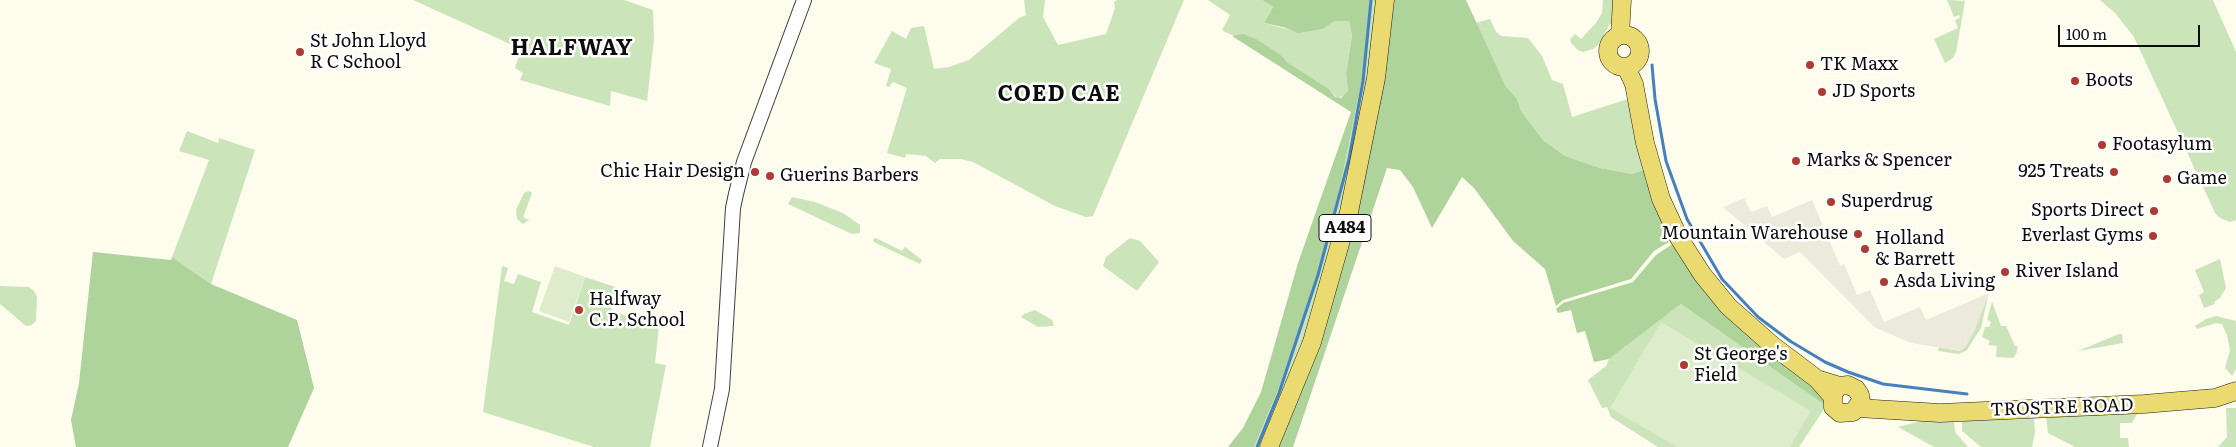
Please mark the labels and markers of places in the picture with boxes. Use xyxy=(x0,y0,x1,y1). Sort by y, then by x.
place label: St John Lloyd R C School xyxy=(310,31,427,74)
marker: St John Lloyd R C School xyxy=(294,46,306,58)
place label: TK Maxx xyxy=(1820,54,1898,76)
marker: TK Maxx xyxy=(1804,59,1816,71)
place label: Boots xyxy=(2085,70,2133,92)
marker: Boots xyxy=(2069,75,2081,87)
place label: JD Sports xyxy=(1832,81,1915,103)
marker: JD Sports xyxy=(1816,86,1828,98)
place label: Footasylum xyxy=(2112,134,2212,156)
marker: Footasylum xyxy=(2096,139,2108,151)
place label: Marks & Spencer xyxy=(1806,150,1952,172)
marker: Marks & Spencer xyxy=(1790,155,1802,167)
place label: Chic Hair Design xyxy=(600,161,745,183)
place label: 925 Treats xyxy=(2018,161,2104,183)
place label: Guerins Barbers xyxy=(780,165,918,187)
marker: Chic Hair Design xyxy=(749,166,761,178)
marker: 925 Treats xyxy=(2108,166,2120,178)
place label: Game xyxy=(2177,168,2227,190)
marker: Guerins Barbers xyxy=(764,170,776,182)
marker: Game xyxy=(2161,173,2173,185)
place label: Superdrug xyxy=(1841,191,1932,213)
marker: Superdrug xyxy=(1825,196,1837,208)
place label: Sports Direct xyxy=(2031,200,2144,222)
marker: Sports Direct xyxy=(2148,205,2160,217)
place label: Mountain Warehouse xyxy=(1661,223,1848,245)
place label: Everlast Gyms xyxy=(2021,225,2143,247)
marker: Mountain Warehouse xyxy=(1852,228,1864,240)
place label: Holland & Barrett xyxy=(1875,228,1955,270)
marker: Everlast Gyms xyxy=(2147,230,2159,242)
marker: Holland & Barrett xyxy=(1859,243,1871,255)
place label: River Island xyxy=(2015,261,2119,283)
marker: River Island xyxy=(1999,266,2011,278)
place label: Asda Living xyxy=(1894,271,1995,293)
marker: Asda Living xyxy=(1878,276,1890,288)
place label: Halfway C.P. School xyxy=(589,289,685,332)
marker: Halfway C.P. School xyxy=(573,304,585,316)
place label: St George's Field xyxy=(1694,344,1788,386)
marker: St George's Field xyxy=(1678,359,1690,371)

